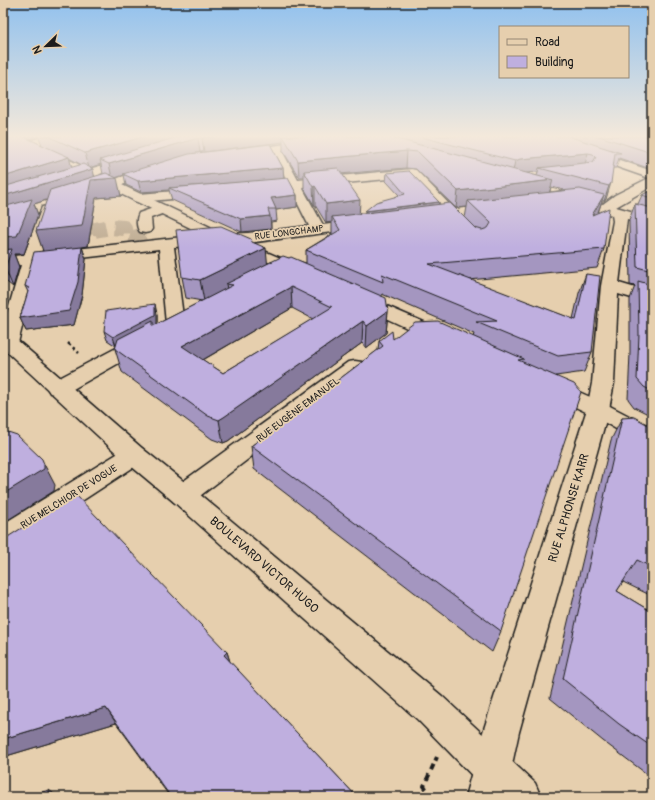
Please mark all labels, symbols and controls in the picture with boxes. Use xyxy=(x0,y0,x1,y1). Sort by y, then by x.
north arrow xyxy=(26,26,66,66)
legend xyxy=(499,26,629,78)
text: Road xyxy=(535,35,560,50)
text: N xyxy=(30,43,45,56)
text: Building xyxy=(535,55,574,70)
street label: RUE LONGCHAMP xyxy=(254,223,324,243)
street label: RUE EUGÈNE EMANUEL xyxy=(253,374,342,445)
street label: RUE ALPHONSE KARR xyxy=(545,452,593,564)
street label: RUE MELCHIOR DE VOGUE xyxy=(18,462,120,532)
street label: BOULEVARD VICTOR HUGO xyxy=(206,514,322,617)

